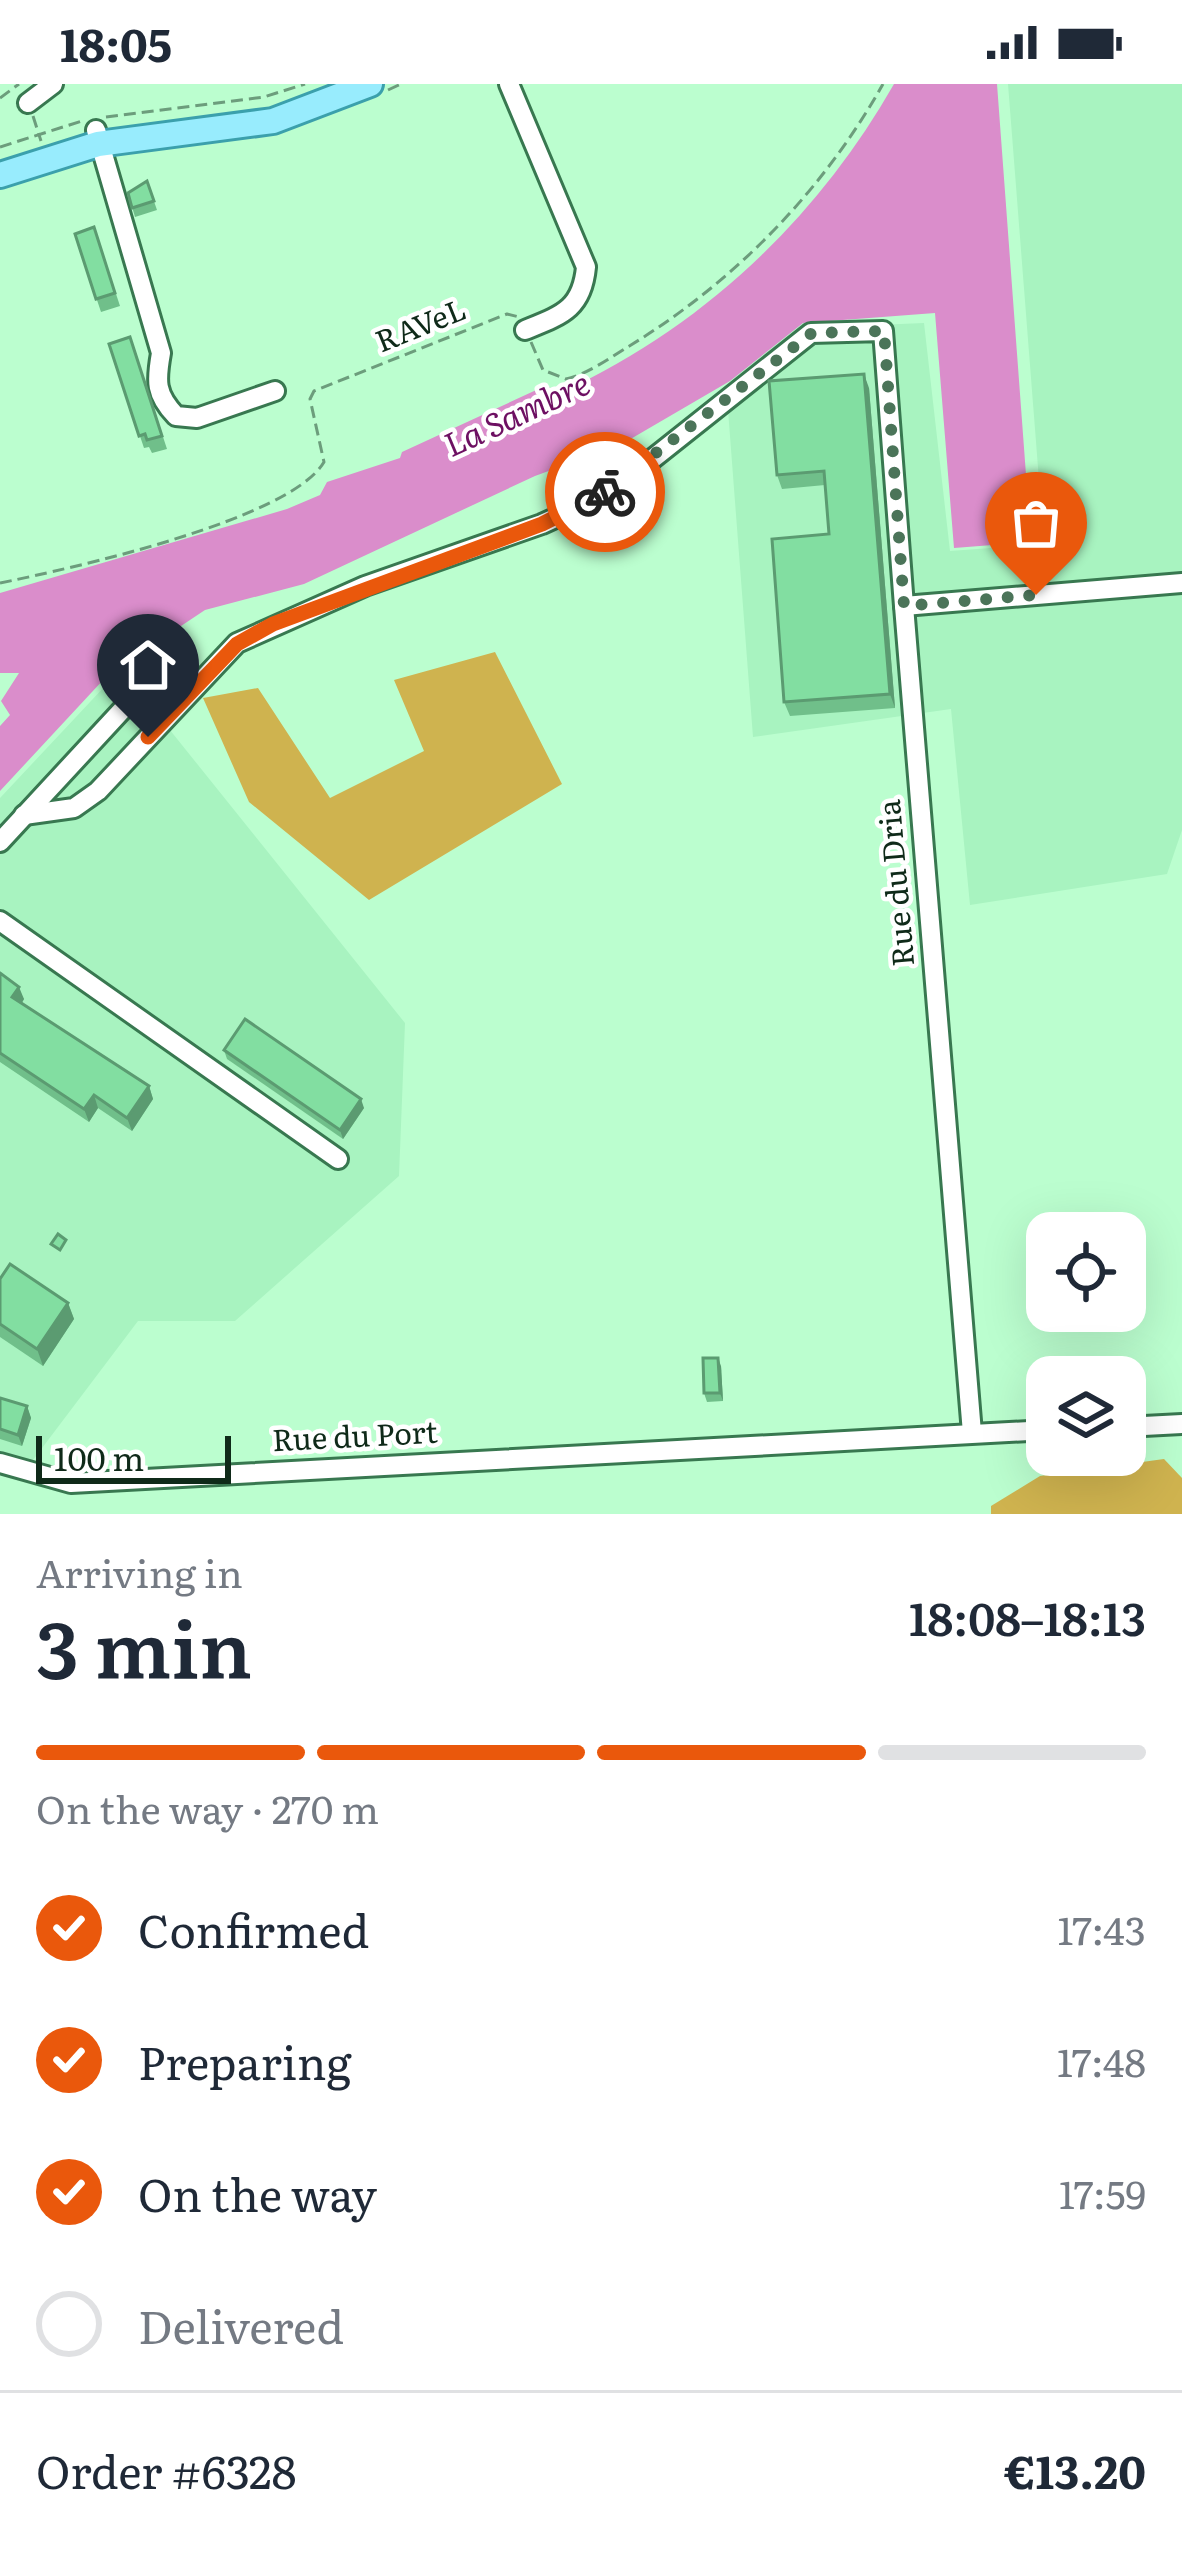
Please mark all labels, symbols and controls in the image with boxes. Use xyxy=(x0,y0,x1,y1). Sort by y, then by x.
text: 18:05 xyxy=(60,9,172,76)
street label: RAVeL xyxy=(368,285,472,361)
water label: La Sambre xyxy=(435,357,597,467)
courier xyxy=(545,432,665,552)
icon: bike xyxy=(572,459,638,525)
pin xyxy=(985,472,1087,595)
icon: bag xyxy=(1003,490,1069,556)
pin xyxy=(97,614,199,737)
icon: home xyxy=(115,632,181,698)
street label: Rue du Dria xyxy=(865,797,923,968)
map controls xyxy=(1026,1212,1146,1476)
button: locate xyxy=(1026,1212,1146,1332)
button: layers xyxy=(1026,1356,1146,1476)
street label: Rue du Port xyxy=(271,1408,439,1460)
scale bar xyxy=(36,1430,231,1483)
text: 100 m xyxy=(54,1432,144,1481)
text: Arriving in xyxy=(36,1542,243,1600)
text: 18:08–18:13 xyxy=(909,1583,1146,1650)
text: 3 min xyxy=(36,1587,252,1703)
text: On the way · 270 m xyxy=(36,1778,379,1836)
icon: check xyxy=(36,1895,102,1961)
text: Confirmed xyxy=(138,1895,369,1962)
text: 17:43 xyxy=(1057,1899,1146,1957)
icon: check xyxy=(36,2027,102,2093)
text: Preparing xyxy=(138,2027,352,2094)
text: 17:48 xyxy=(1057,2031,1146,2089)
icon: check xyxy=(36,2159,102,2225)
text: On the way xyxy=(138,2159,377,2226)
text: 17:59 xyxy=(1059,2163,1146,2221)
text: Delivered xyxy=(138,2291,344,2358)
text: Order #6328 xyxy=(36,2436,296,2503)
text: €13.20 xyxy=(1004,2436,1146,2503)

